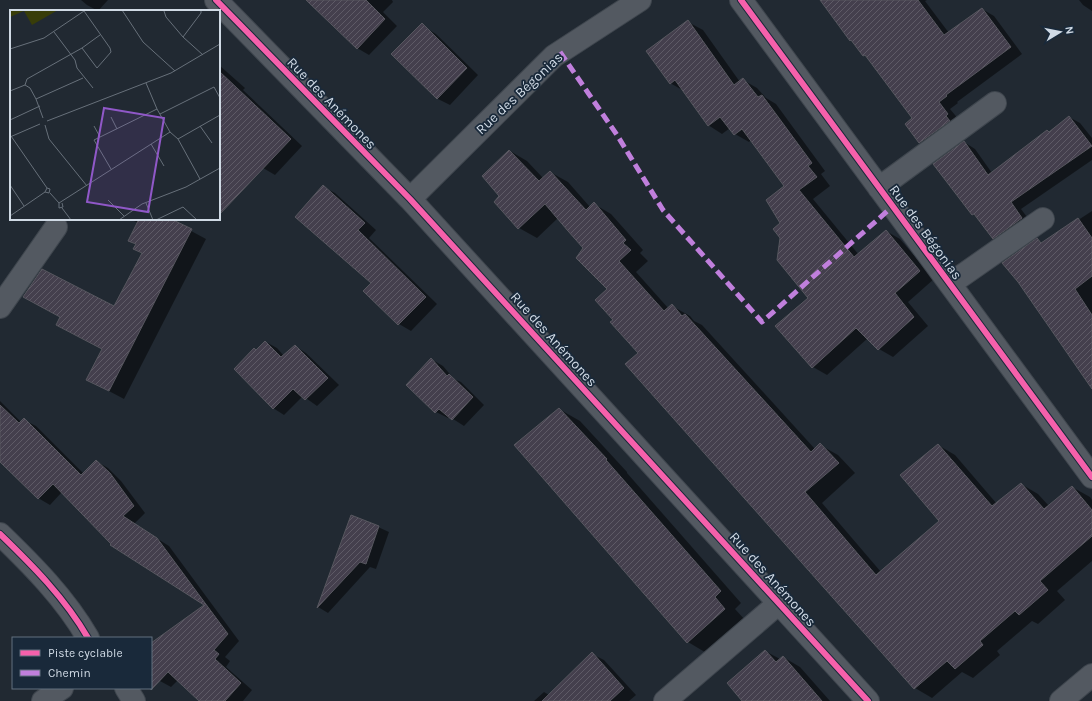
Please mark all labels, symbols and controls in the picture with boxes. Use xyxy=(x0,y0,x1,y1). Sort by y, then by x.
inset map xyxy=(10,10,220,220)
north arrow xyxy=(1040,12,1080,52)
text: N xyxy=(1062,25,1076,35)
street label: Rue des Bégonias xyxy=(472,49,566,138)
street label: Rue des Anémones xyxy=(283,54,380,153)
street label: Rue des Bégonias xyxy=(886,182,966,283)
street label: Rue des Anémones xyxy=(507,289,600,390)
street label: Rue des Anémones xyxy=(726,529,819,630)
legend xyxy=(12,637,152,689)
text: Piste cyclable xyxy=(48,646,123,660)
text: Chemin xyxy=(48,666,91,680)

